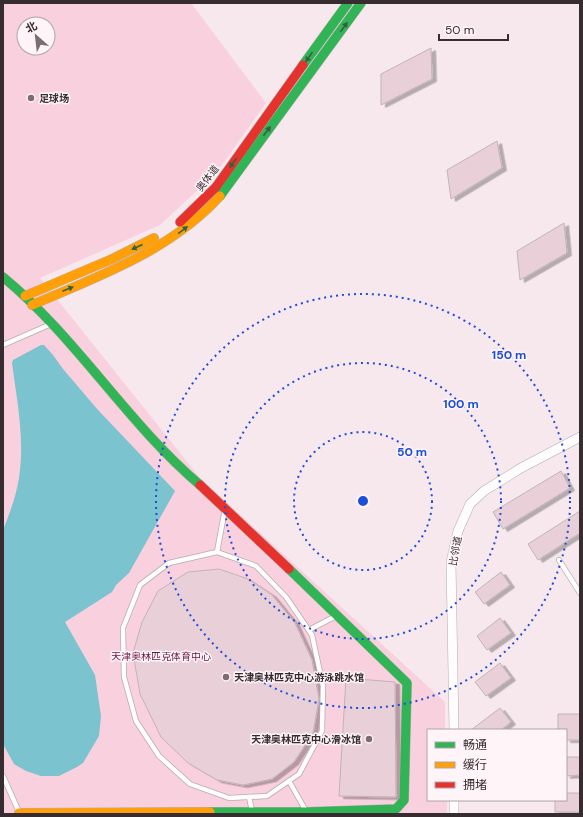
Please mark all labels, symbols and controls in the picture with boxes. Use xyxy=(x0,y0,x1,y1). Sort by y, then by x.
north arrow xyxy=(16,16,56,56)
scale bar xyxy=(439,16,508,42)
text: 北 xyxy=(23,18,39,36)
one-way arrow xyxy=(340,21,348,32)
text: 50 m xyxy=(445,22,474,38)
one-way arrow xyxy=(305,52,313,63)
place label: 足球场 xyxy=(39,92,69,105)
marker: 足球场 xyxy=(26,93,36,103)
one-way arrow xyxy=(262,126,271,137)
one-way arrow xyxy=(229,158,237,168)
street label: 奥体道 xyxy=(193,162,222,194)
one-way arrow xyxy=(177,226,188,234)
one-way arrow xyxy=(131,244,142,250)
one-way arrow xyxy=(62,286,74,292)
text: 150 m xyxy=(492,347,526,363)
text: 100 m xyxy=(443,396,479,412)
text: 50 m xyxy=(397,444,427,460)
centre of rings xyxy=(356,494,370,508)
street label: 比邻道 xyxy=(446,535,464,567)
park label: 天津奥林匹克体育中心 xyxy=(111,650,211,663)
place label: 天津奥林匹克中心游泳跳水馆 xyxy=(234,671,364,684)
marker: 天津奥林匹克中心游泳跳水馆 xyxy=(221,672,231,682)
legend xyxy=(427,729,567,801)
place label: 天津奥林匹克中心滑冰馆 xyxy=(251,733,361,746)
marker: 天津奥林匹克中心滑冰馆 xyxy=(364,734,374,744)
text: 畅通 xyxy=(463,737,487,753)
text: 缓行 xyxy=(463,757,487,773)
text: 拥堵 xyxy=(463,777,487,793)

